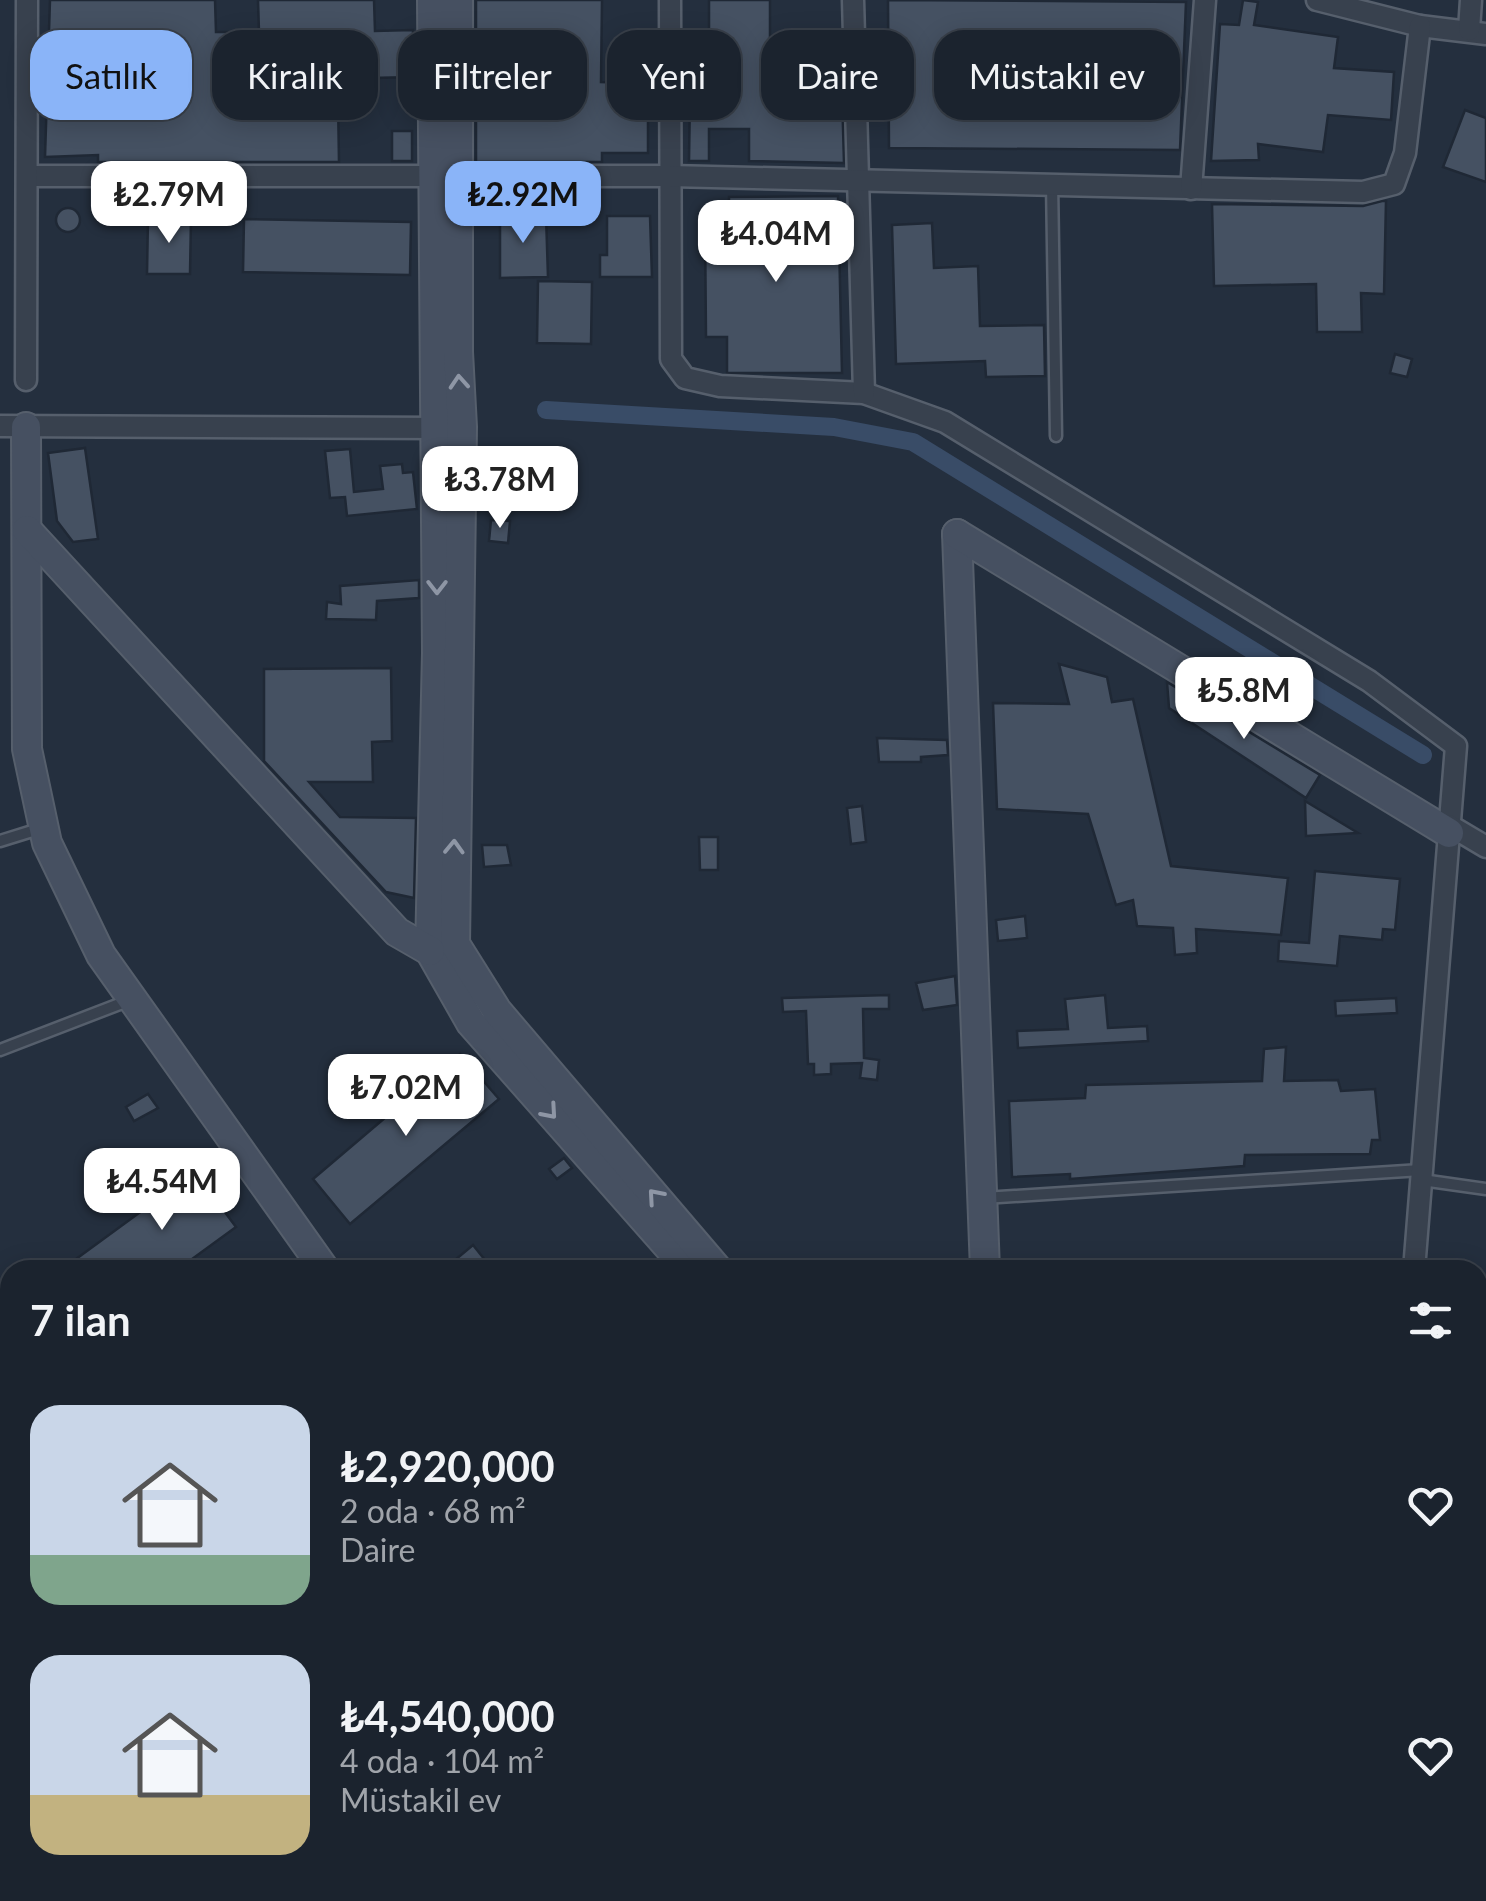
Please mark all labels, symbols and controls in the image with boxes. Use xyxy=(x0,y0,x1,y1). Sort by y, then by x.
chip: Satılık xyxy=(30,30,192,120)
chip: Kiralık xyxy=(212,30,378,120)
chip: Filtreler xyxy=(398,30,587,120)
chip: Yeni xyxy=(607,30,741,120)
chip: Daire xyxy=(761,30,914,120)
chip: Müstakil ev xyxy=(934,30,1180,120)
pin: ₺2.79M xyxy=(88,161,250,246)
pin: ₺2.92M xyxy=(442,161,604,246)
text: ₺2.79M xyxy=(113,174,225,213)
text: ₺2.92M xyxy=(467,174,579,213)
pin: ₺4.04M xyxy=(695,200,857,285)
text: ₺4.04M xyxy=(720,213,832,252)
one-way arrow xyxy=(449,373,470,389)
pin: ₺3.78M xyxy=(419,446,581,531)
text: ₺3.78M xyxy=(444,459,556,498)
one-way arrow xyxy=(426,580,447,596)
pin: ₺5.8M xyxy=(1174,657,1314,742)
text: ₺5.8M xyxy=(1197,670,1291,709)
one-way arrow xyxy=(443,838,464,854)
pin: ₺7.02M xyxy=(325,1054,487,1139)
text: ₺7.02M xyxy=(350,1067,462,1106)
one-way arrow xyxy=(539,1100,557,1119)
pin: ₺4.54M xyxy=(81,1148,243,1233)
text: ₺4.54M xyxy=(106,1161,218,1200)
one-way arrow xyxy=(649,1189,667,1207)
icon: filters xyxy=(1403,1293,1458,1348)
text: 7 ilan xyxy=(30,1295,131,1345)
text: ₺2,920,000 xyxy=(340,1441,555,1491)
icon: home xyxy=(110,1445,230,1565)
icon: heart xyxy=(1403,1478,1458,1533)
text: 2 oda · 68 m² xyxy=(340,1491,526,1530)
text: Daire xyxy=(340,1530,415,1569)
text: ₺4,540,000 xyxy=(340,1691,555,1741)
icon: home xyxy=(110,1695,230,1815)
icon: heart xyxy=(1403,1728,1458,1783)
text: 4 oda · 104 m² xyxy=(340,1741,544,1780)
text: Müstakil ev xyxy=(340,1780,501,1819)

